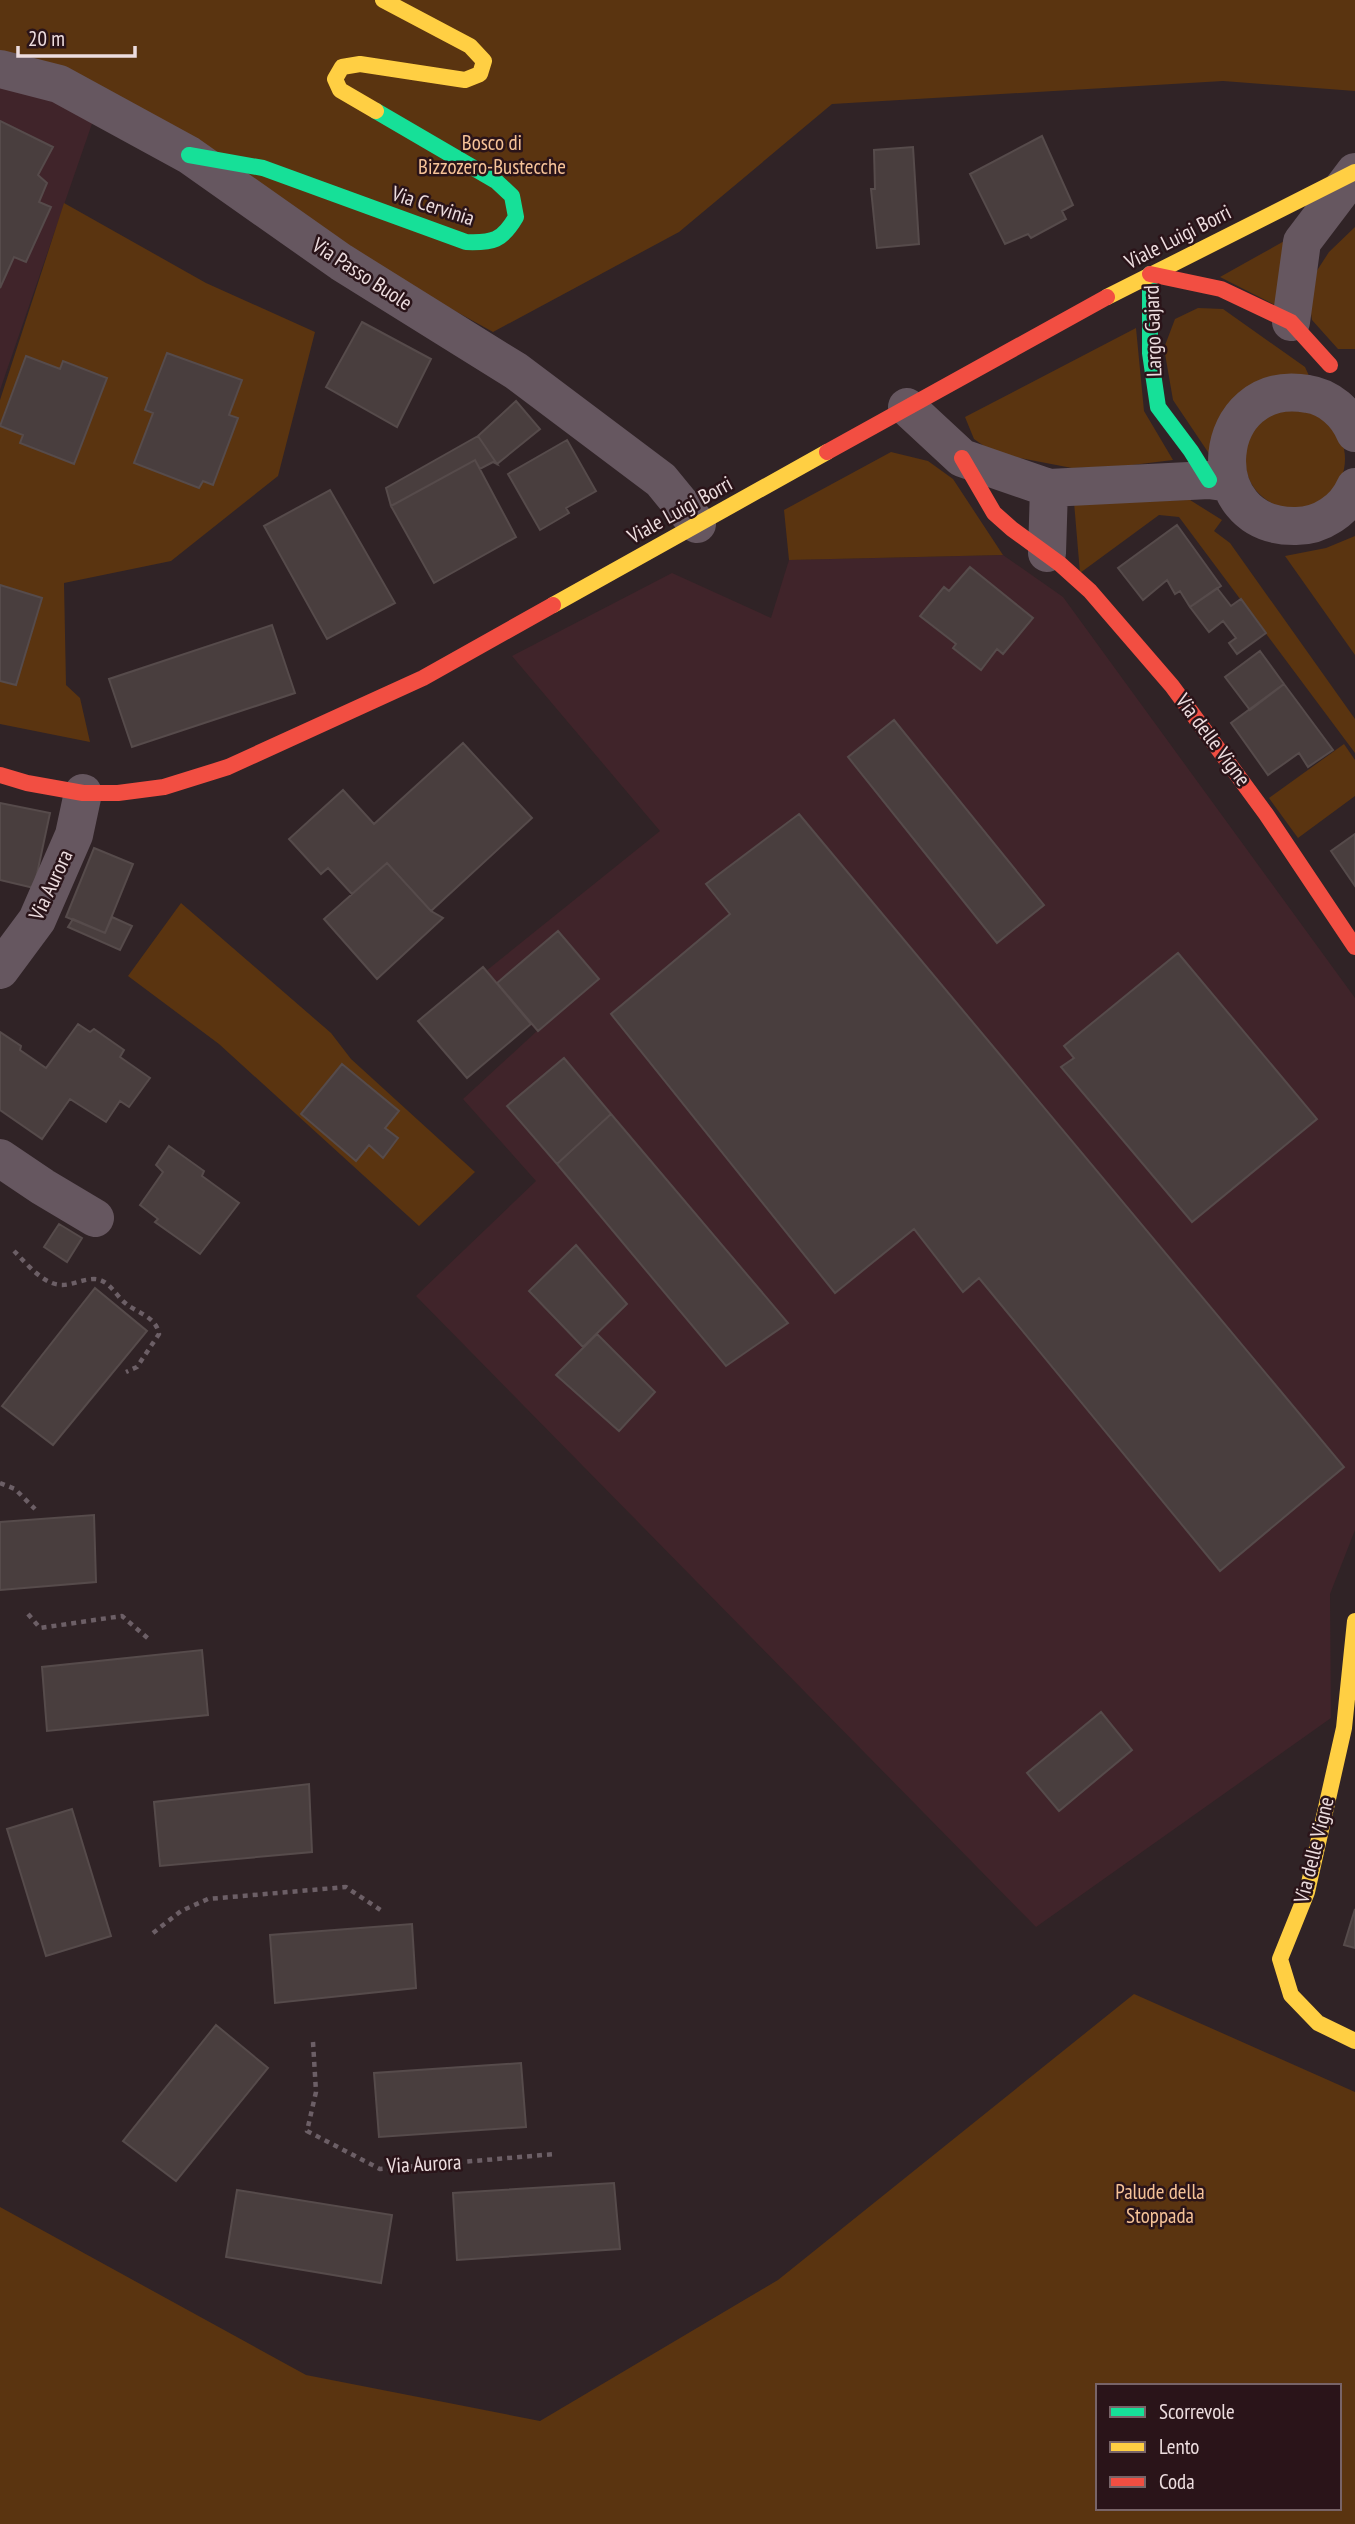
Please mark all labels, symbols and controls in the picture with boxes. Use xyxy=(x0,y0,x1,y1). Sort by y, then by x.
scale bar xyxy=(18,14,135,58)
text: 20 m xyxy=(28,25,65,52)
park label: Bosco di Bizzozero-Bustecche xyxy=(418,129,566,180)
street label: Via Cervinia xyxy=(387,179,478,232)
street label: Viale Luigi Borri xyxy=(1119,198,1236,275)
street label: Via Passo Buole xyxy=(306,231,417,316)
street label: Largo Gajard xyxy=(1137,285,1168,377)
street label: Viale Luigi Borri xyxy=(622,470,737,550)
street label: Via delle Vigne xyxy=(1169,687,1257,791)
street label: Via Aurora xyxy=(22,845,79,925)
street label: Via delle Vigne xyxy=(1287,1794,1340,1907)
street label: Via Aurora xyxy=(385,2148,462,2179)
park label: Palude della Stoppada xyxy=(1115,2178,1205,2229)
legend xyxy=(1096,2384,1341,2510)
text: Scorrevole xyxy=(1159,2398,1235,2425)
text: Lento xyxy=(1159,2433,1199,2460)
text: Coda xyxy=(1159,2468,1195,2495)

